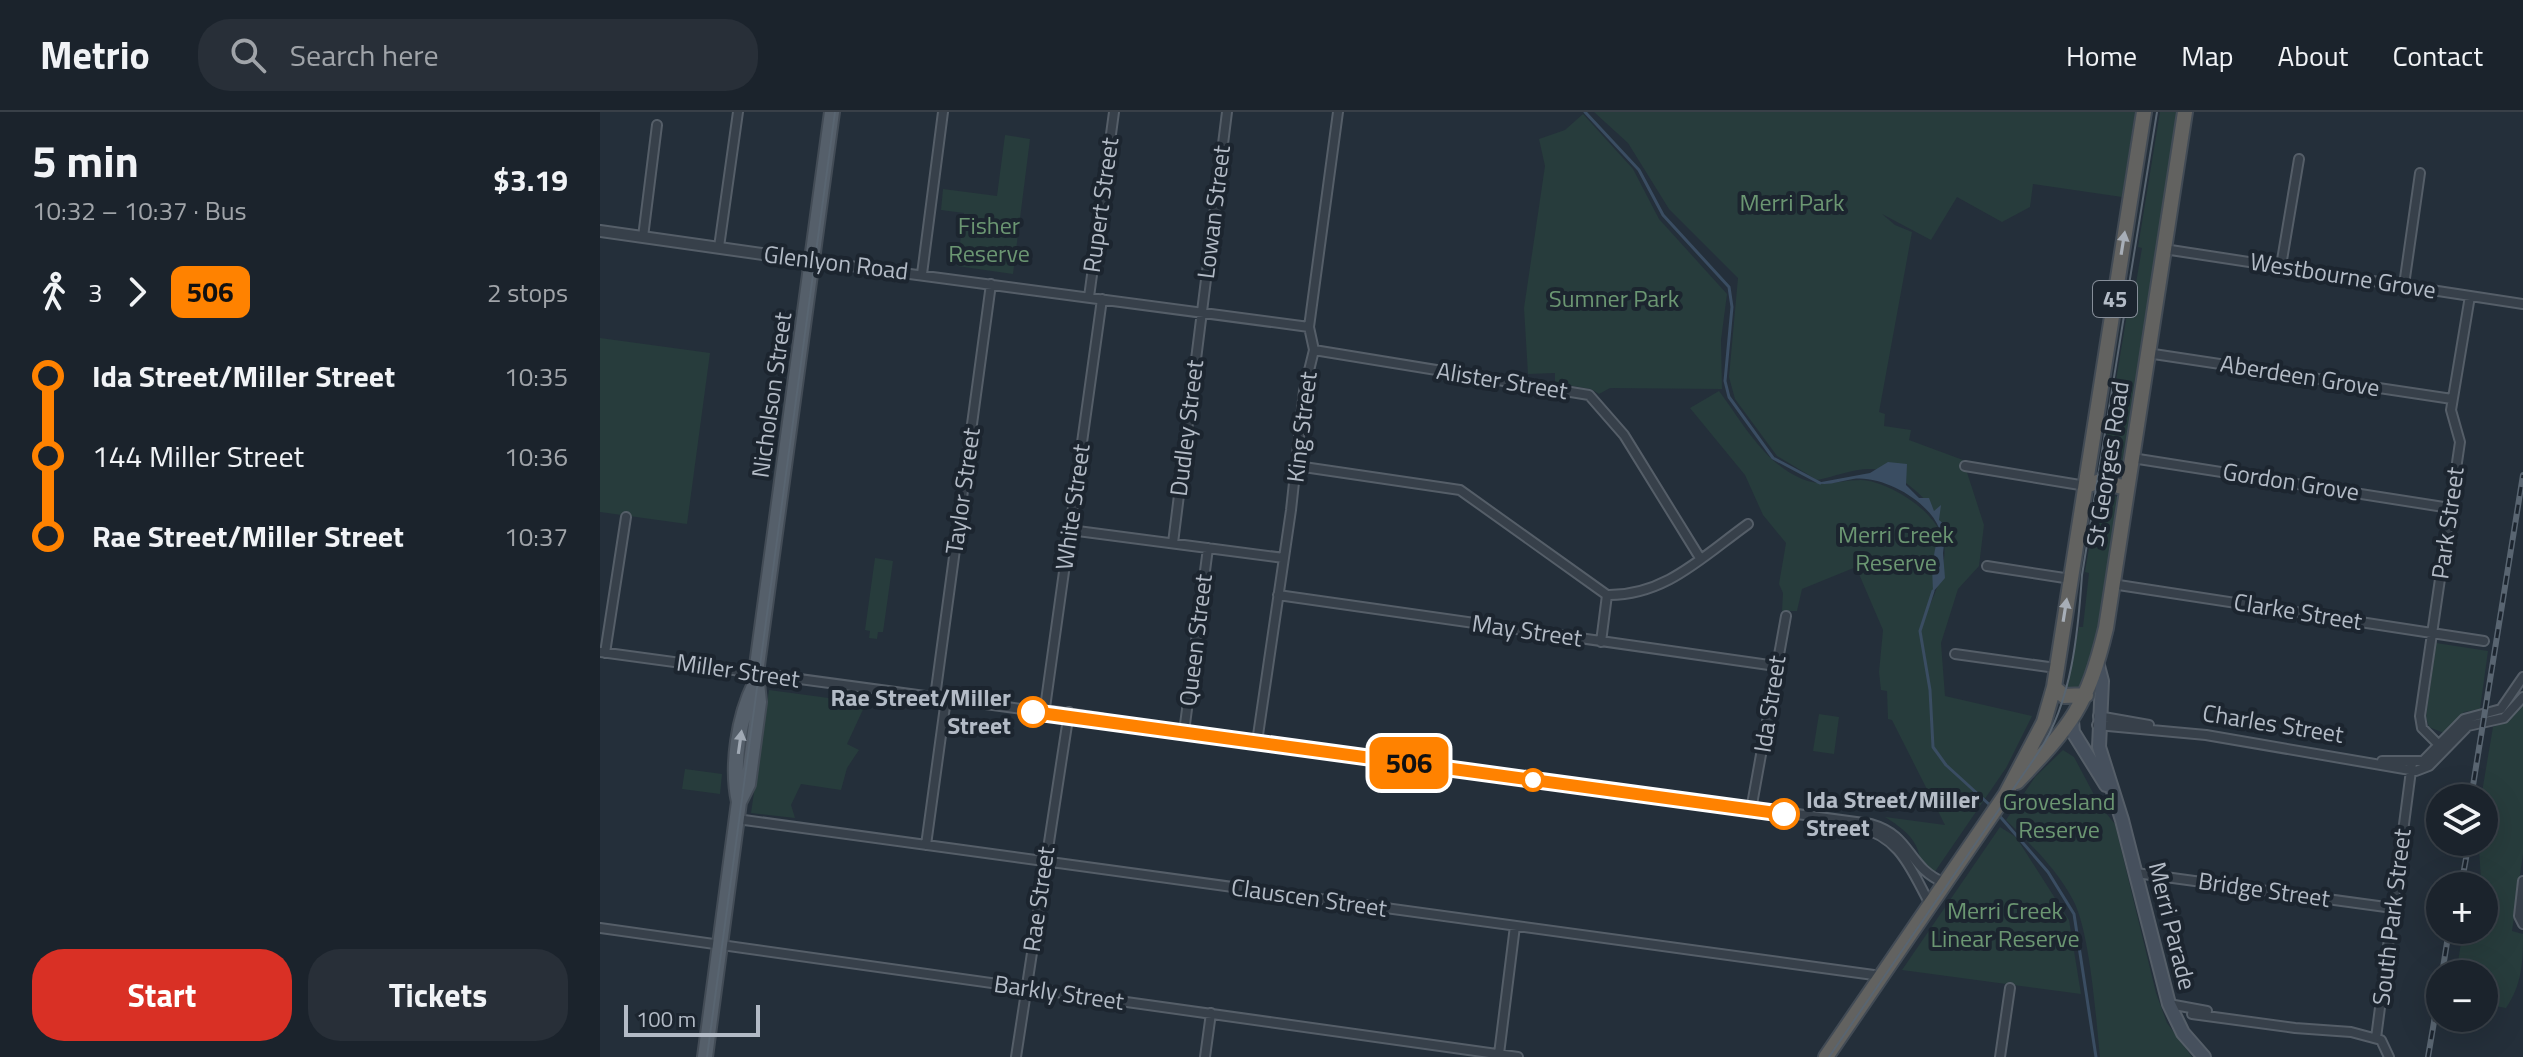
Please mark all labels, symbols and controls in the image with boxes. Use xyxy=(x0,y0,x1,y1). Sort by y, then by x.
search box xyxy=(198,19,758,91)
text: Metrio xyxy=(40,26,150,84)
text: Search here xyxy=(290,32,439,78)
icon: search xyxy=(226,33,270,77)
text: Home xyxy=(2066,34,2137,77)
text: Map xyxy=(2181,34,2234,77)
text: About xyxy=(2278,34,2348,77)
text: Contact xyxy=(2392,34,2483,77)
text: 5 min xyxy=(32,127,139,194)
street label: Rupert Street xyxy=(1073,134,1127,275)
street label: Lowan Street xyxy=(1187,143,1239,281)
text: $3.19 xyxy=(493,157,568,203)
park label: Merri Park xyxy=(1739,184,1845,220)
text: 10:32 – 10:37 · Bus xyxy=(32,191,247,230)
park label: Fisher Reserve xyxy=(948,207,1030,271)
one-way arrow xyxy=(2118,230,2130,255)
street label: Glenlyon Road xyxy=(762,235,910,289)
street label: Westbourne Grove xyxy=(2248,243,2439,307)
icon: walk xyxy=(32,270,76,314)
icon: forward xyxy=(115,270,159,314)
text: 506 xyxy=(187,270,234,313)
text: 3 xyxy=(88,273,103,312)
text: 2 stops xyxy=(487,273,568,312)
park label: Sumner Park xyxy=(1549,280,1680,316)
road number: 45 xyxy=(2093,281,2137,317)
street label: Nicholson Street xyxy=(742,309,801,480)
street label: Aberdeen Grove xyxy=(2218,345,2382,405)
street label: Alister Street xyxy=(1434,352,1571,408)
text: Ida Street/Miller Street xyxy=(92,353,395,399)
text: 10:35 xyxy=(504,357,568,396)
street label: Dudley Street xyxy=(1160,357,1212,498)
street label: King Street xyxy=(1276,369,1326,484)
street label: St Georges Road xyxy=(2076,379,2138,549)
street label: Taylor Street xyxy=(935,425,989,557)
text: 144 Miller Street xyxy=(92,433,304,479)
text: 10:36 xyxy=(504,437,568,476)
street label: White Street xyxy=(1045,441,1099,572)
street label: Gordon Grove xyxy=(2220,452,2362,510)
street label: Park Street xyxy=(2421,464,2473,581)
text: Rae Street/Miller Street xyxy=(92,513,404,559)
park label: Merri Creek Reserve xyxy=(1838,516,1955,580)
text: 10:37 xyxy=(504,517,568,556)
street label: Queen Street xyxy=(1169,571,1221,708)
street label: Clarke Street xyxy=(2231,583,2365,639)
one-way arrow xyxy=(2060,597,2072,622)
street label: May Street xyxy=(1470,604,1585,656)
street label: Miller Street xyxy=(674,644,803,697)
street label: Ida Street xyxy=(1744,652,1795,755)
place label: Rae Street/Miller Street xyxy=(831,679,1011,743)
street label: Charles Street xyxy=(2200,694,2347,752)
marker: Rae Street/Miller Street xyxy=(1018,697,1048,727)
one-way arrow xyxy=(734,729,747,754)
line badge: 506 xyxy=(1363,737,1455,789)
text: 506 xyxy=(1385,741,1433,784)
unlabelled marker xyxy=(1522,769,1544,791)
place label: Ida Street/Miller Street xyxy=(1806,781,1979,845)
park label: Grovesland Reserve xyxy=(2002,783,2116,847)
map controls xyxy=(2426,784,2498,1032)
button: layers xyxy=(2426,784,2498,856)
marker: Ida Street/Miller Street xyxy=(1769,799,1799,829)
street label: South Park Street xyxy=(2362,826,2420,1007)
street label: Rae Street xyxy=(1013,843,1063,954)
street label: Merri Parade xyxy=(2140,858,2206,993)
street label: Bridge Street xyxy=(2196,862,2333,916)
street label: Clauscen Street xyxy=(1229,868,1390,926)
button: + xyxy=(2426,872,2498,944)
park label: Merri Creek Linear Reserve xyxy=(1930,892,2080,956)
button: Start xyxy=(32,949,292,1041)
button: Tickets xyxy=(308,949,568,1041)
button: − xyxy=(2426,960,2498,1032)
street label: Barkly Street xyxy=(992,965,1127,1019)
scale bar xyxy=(624,1001,760,1037)
text: 100 m xyxy=(636,1002,696,1036)

